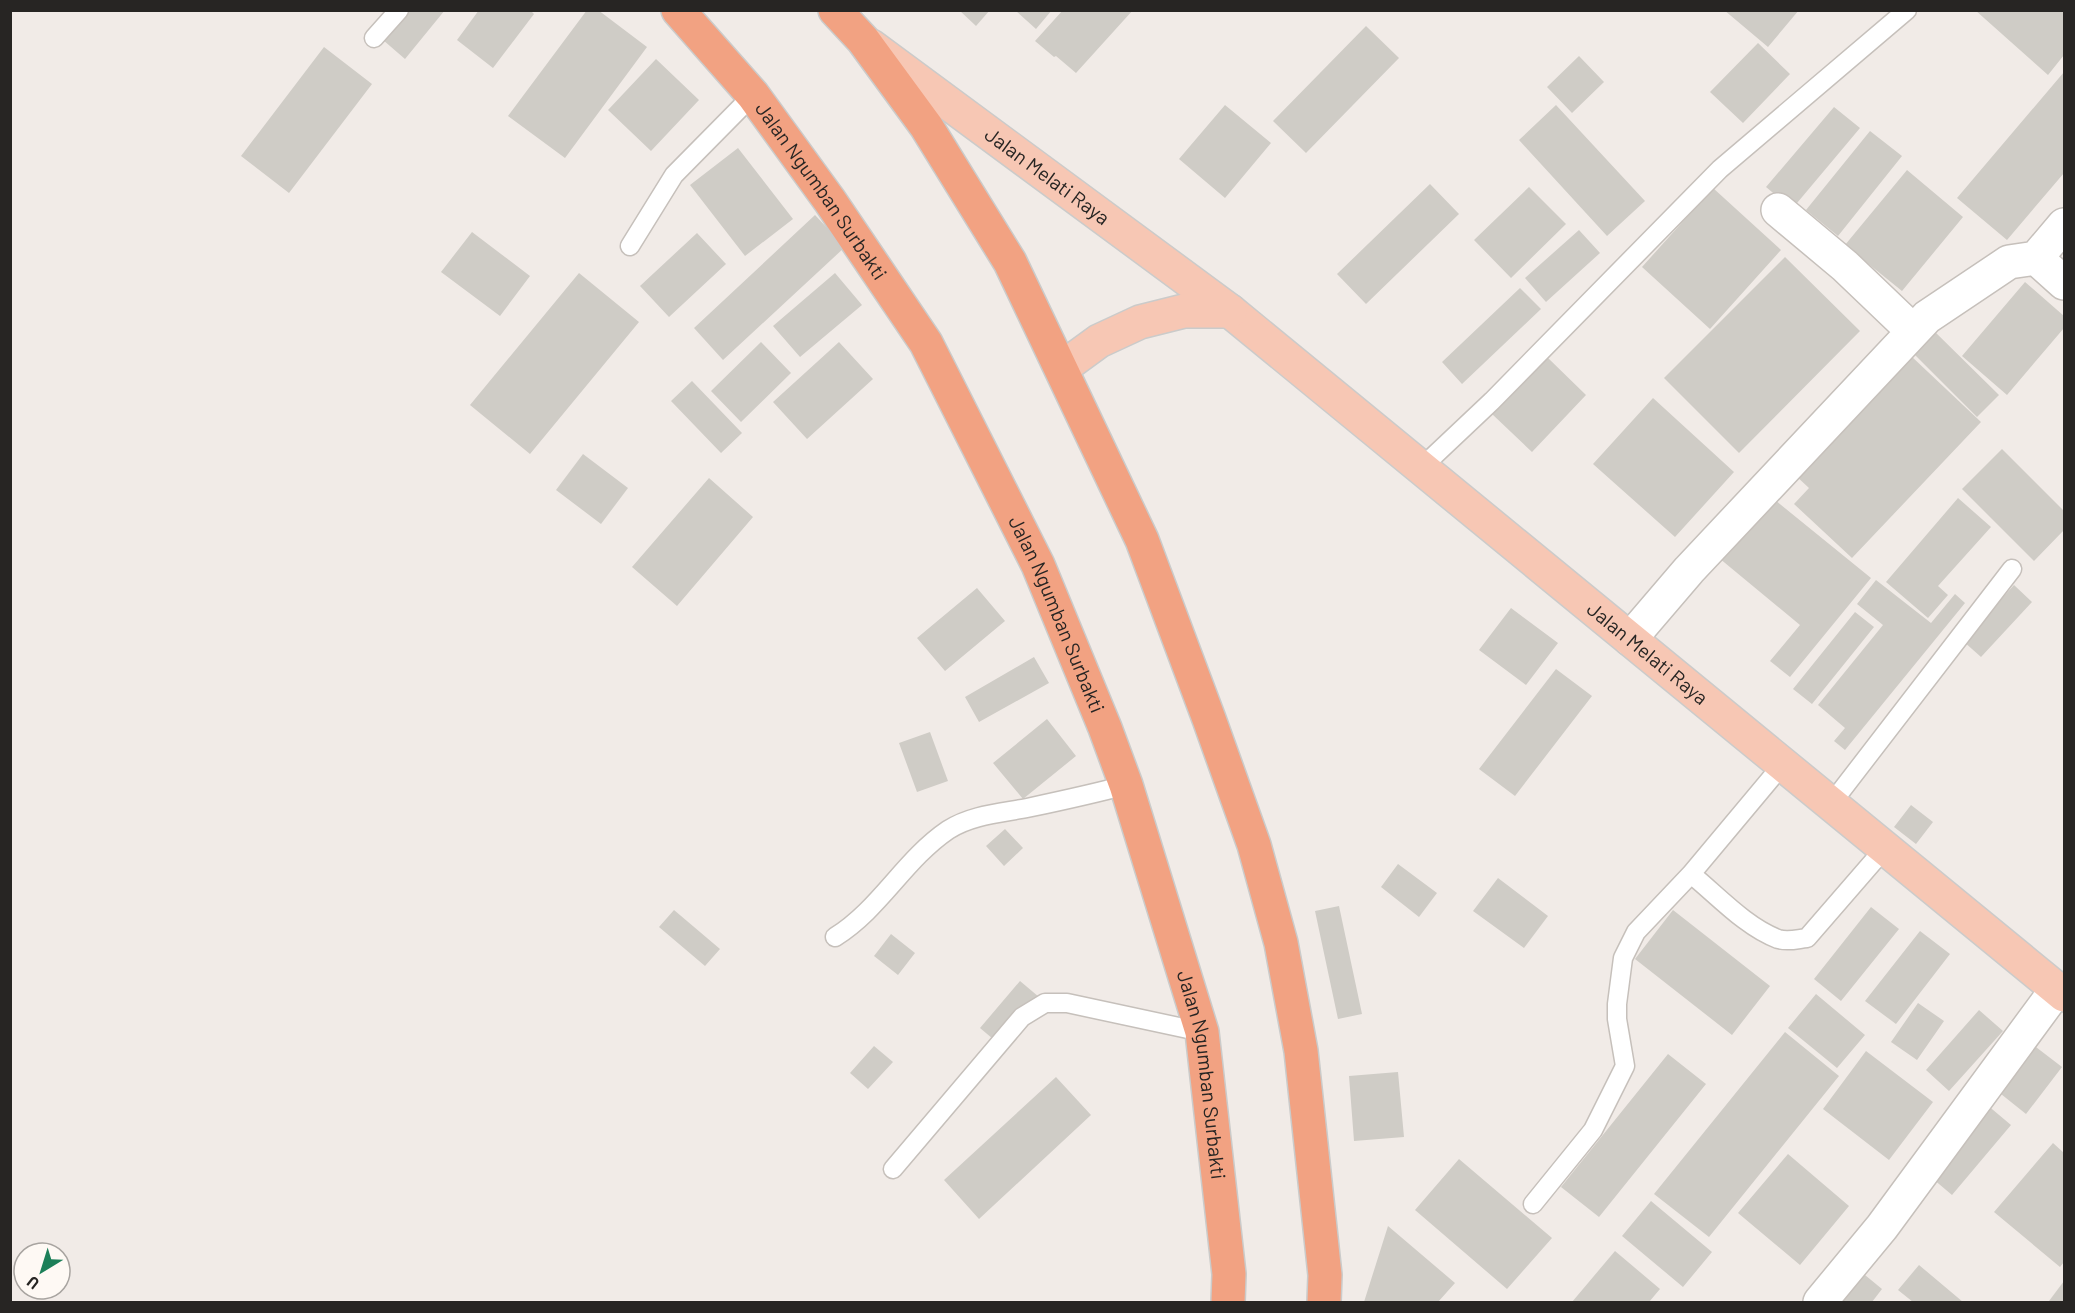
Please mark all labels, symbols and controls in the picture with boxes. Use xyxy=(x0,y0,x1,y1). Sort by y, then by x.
street label: Jalan Ngumban Surbakti xyxy=(751,97,893,284)
street label: Jalan Melati Raya xyxy=(981,121,1115,229)
street label: Jalan Ngumban Surbakti xyxy=(1004,511,1110,716)
street label: Jalan Melati Raya xyxy=(1583,596,1713,709)
street label: Jalan Ngumban Surbakti xyxy=(1173,967,1231,1181)
north arrow xyxy=(12,1241,72,1301)
text: U xyxy=(23,1273,42,1294)

